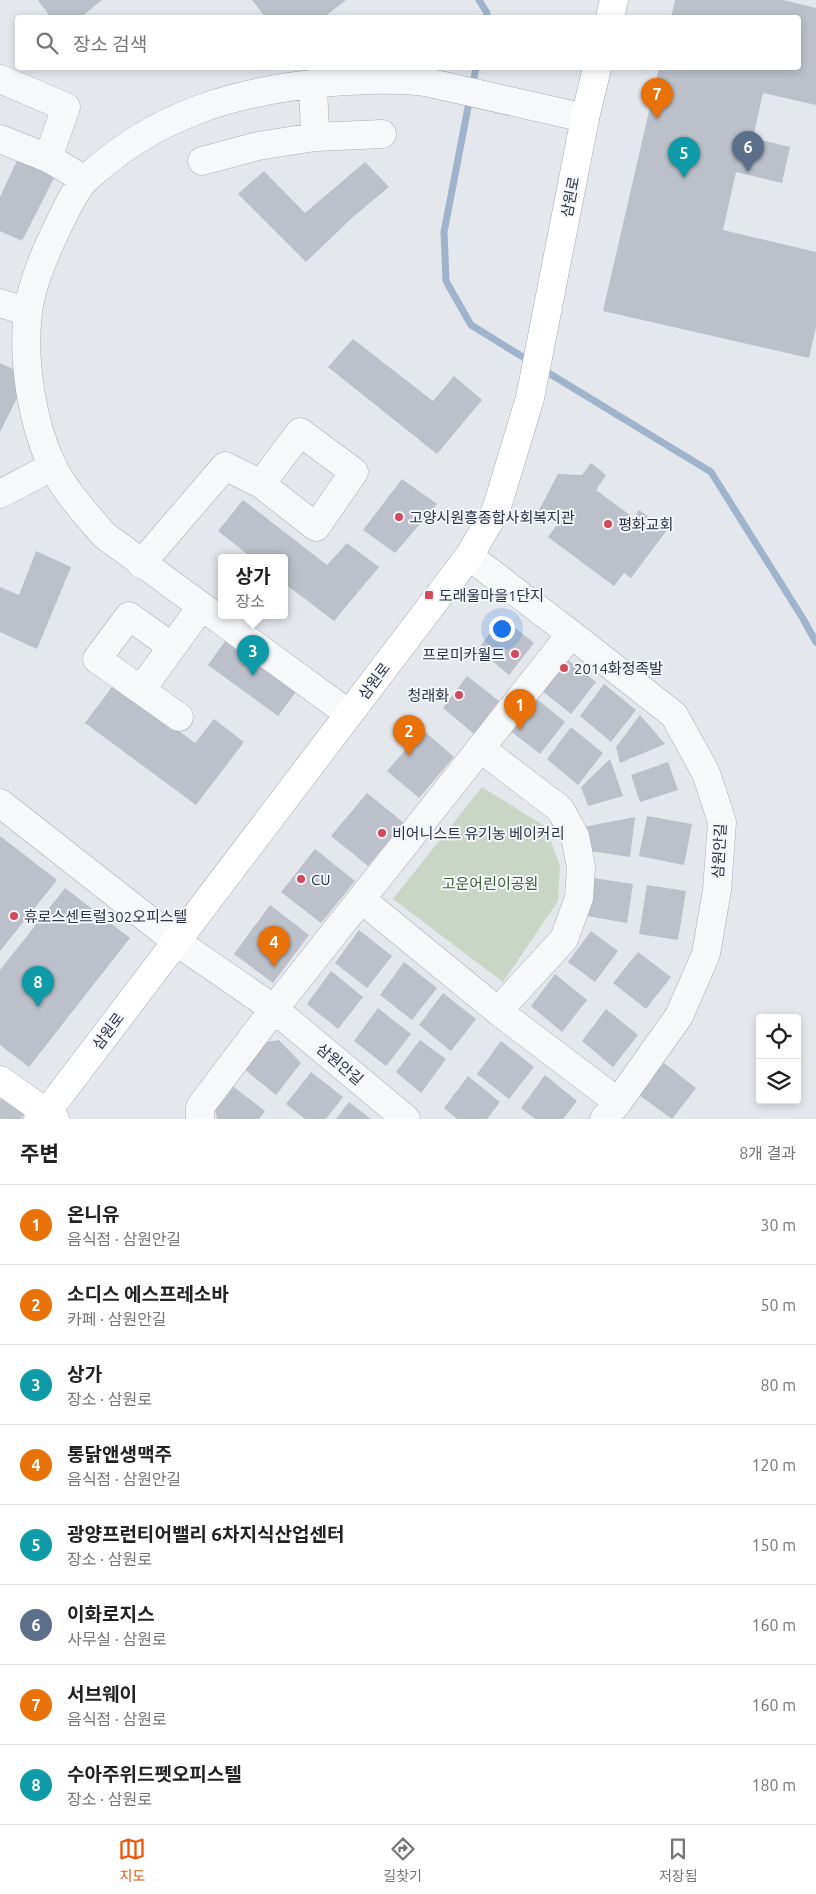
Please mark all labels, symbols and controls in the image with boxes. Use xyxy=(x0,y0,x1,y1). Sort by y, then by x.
search box xyxy=(15,15,801,70)
icon: search xyxy=(33,29,61,57)
text: 장소 검색 xyxy=(73,33,147,55)
pin: 7 xyxy=(641,78,673,119)
pin: 6 xyxy=(732,131,764,172)
pin: 5 xyxy=(668,137,700,178)
street label: 삼원로 xyxy=(558,175,582,219)
place label: 고양시원흥종합사회복지관 xyxy=(409,509,575,526)
marker: 고양시원흥종합사회복지관 xyxy=(393,511,405,523)
place label: 평화교회 xyxy=(618,516,673,533)
marker: 평화교회 xyxy=(602,518,614,530)
popup xyxy=(218,554,288,619)
text: 상가 xyxy=(236,565,270,587)
place label: 도래울마을1단지 xyxy=(439,587,544,604)
marker: 도래울마을1단지 xyxy=(423,589,435,601)
text: 장소 xyxy=(236,592,265,610)
your location xyxy=(489,616,515,642)
pin: 3 xyxy=(237,635,269,676)
place label: 프로미카월드 xyxy=(422,646,505,663)
marker: 프로미카월드 xyxy=(509,648,521,660)
street label: 삼원로 xyxy=(355,659,393,703)
place label: 2014화정족발 xyxy=(574,660,663,677)
marker: 2014화정족발 xyxy=(558,662,570,674)
place label: 청래화 xyxy=(408,687,449,704)
marker: 청래화 xyxy=(453,689,465,701)
pin: 1 xyxy=(504,689,536,730)
pin: 2 xyxy=(393,715,425,756)
street label: 삼원안길 xyxy=(709,823,729,879)
place label: 비어니스트 유기농 베이커리 xyxy=(392,825,564,842)
marker: 비어니스트 유기농 베이커리 xyxy=(376,827,388,839)
place label: CU xyxy=(311,871,330,888)
marker: CU xyxy=(295,873,307,885)
park label: 고운어린이공원 xyxy=(442,875,538,892)
place label: 휴로스센트럴302오피스텔 xyxy=(24,908,187,925)
marker: 휴로스센트럴302오피스텔 xyxy=(8,910,20,922)
pin: 4 xyxy=(258,926,290,967)
pin: 8 xyxy=(22,966,54,1007)
street label: 삼원로 xyxy=(89,1009,127,1053)
map controls xyxy=(756,1014,801,1104)
button: locate xyxy=(756,1014,801,1059)
street label: 삼원안길 xyxy=(313,1040,367,1088)
button: layers xyxy=(756,1059,801,1104)
text: 주변 xyxy=(20,1141,59,1165)
text: 8개 결과 xyxy=(739,1144,796,1162)
text: 온니유 xyxy=(67,1203,119,1225)
text: 1 xyxy=(31,1216,41,1234)
text: 30 m xyxy=(760,1216,796,1234)
text: 음식점 · 삼원안길 xyxy=(67,1230,181,1248)
text: 소디스 에스프레소바 xyxy=(67,1283,229,1305)
text: 2 xyxy=(31,1296,41,1314)
text: 50 m xyxy=(760,1296,796,1314)
text: 카페 · 삼원안길 xyxy=(67,1310,167,1328)
text: 상가 xyxy=(67,1363,102,1385)
text: 3 xyxy=(31,1376,41,1394)
text: 80 m xyxy=(760,1376,796,1394)
text: 장소 · 삼원로 xyxy=(67,1390,152,1408)
text: 통닭앤생맥주 xyxy=(67,1443,172,1465)
text: 4 xyxy=(31,1456,41,1474)
text: 120 m xyxy=(751,1456,796,1474)
text: 음식점 · 삼원안길 xyxy=(67,1470,181,1488)
text: 광양프런티어밸리 6차지식산업센터 xyxy=(67,1523,344,1545)
text: 5 xyxy=(31,1536,41,1554)
text: 150 m xyxy=(751,1536,796,1554)
text: 장소 · 삼원로 xyxy=(67,1550,152,1568)
text: 이화로지스 xyxy=(67,1603,154,1625)
text: 6 xyxy=(31,1616,41,1634)
text: 160 m xyxy=(751,1616,796,1634)
text: 사무실 · 삼원로 xyxy=(67,1630,167,1648)
text: 서브웨이 xyxy=(67,1683,137,1705)
text: 7 xyxy=(31,1696,41,1714)
text: 160 m xyxy=(751,1696,796,1714)
text: 음식점 · 삼원로 xyxy=(67,1710,167,1728)
text: 수아주위드펫오피스텔 xyxy=(67,1763,242,1785)
text: 8 xyxy=(31,1776,41,1794)
text: 180 m xyxy=(751,1776,796,1794)
text: 장소 · 삼원로 xyxy=(67,1790,152,1808)
tab: 지도 xyxy=(118,1835,146,1885)
tab: 길찾기 xyxy=(383,1835,422,1885)
tab: 저장됨 xyxy=(659,1835,698,1885)

